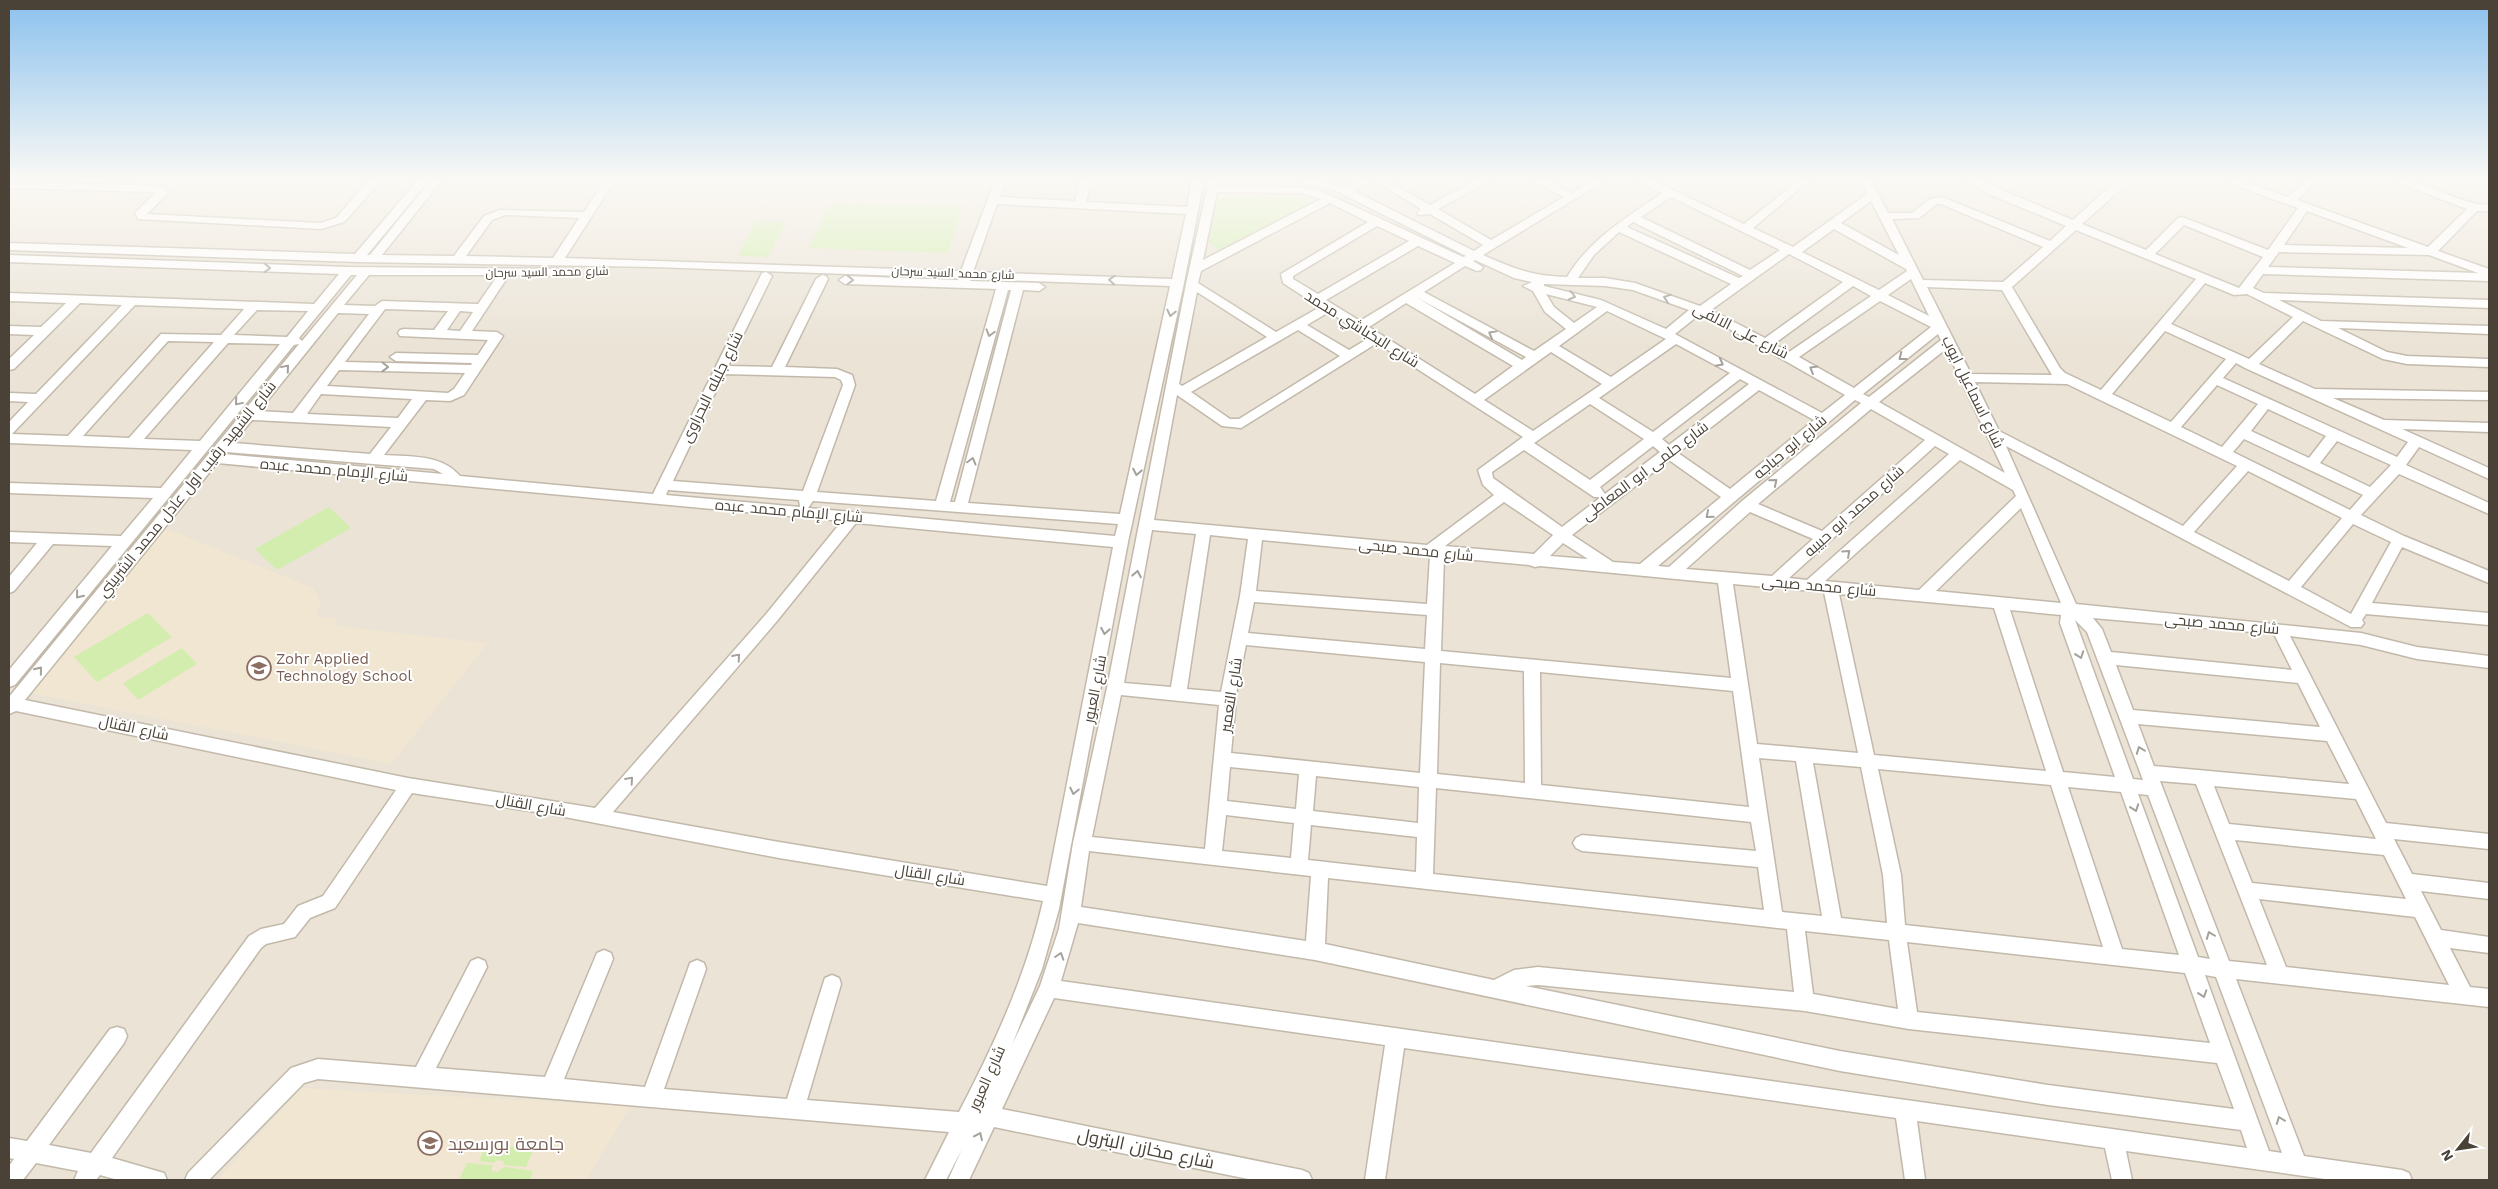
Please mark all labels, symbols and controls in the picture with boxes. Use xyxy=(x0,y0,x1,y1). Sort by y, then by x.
one-way arrow xyxy=(264,263,272,273)
street label: شارع محمد السيد سرحان xyxy=(485,264,609,281)
street label: شارع محمد السيد سرحان xyxy=(891,264,1015,283)
one-way arrow xyxy=(846,274,854,285)
one-way arrow xyxy=(1108,275,1116,286)
street label: شارع البكباشي محمد xyxy=(1300,286,1423,374)
one-way arrow xyxy=(1568,290,1576,300)
one-way arrow xyxy=(1664,293,1672,303)
street label: شارع على الالفى xyxy=(1689,299,1792,365)
one-way arrow xyxy=(1166,309,1177,318)
street label: شارع جليله البحراوى xyxy=(677,328,749,447)
one-way arrow xyxy=(985,328,996,337)
one-way arrow xyxy=(1488,330,1497,340)
street label: شارع اسماعيل ايوب xyxy=(1936,333,2008,452)
one-way arrow xyxy=(1899,351,1908,359)
one-way arrow xyxy=(1714,357,1723,367)
one-way arrow xyxy=(381,362,389,372)
one-way arrow xyxy=(281,364,290,373)
one-way arrow xyxy=(1809,366,1818,376)
street label: شارع الشهيد رقيب اول عادل محمد الشربيني xyxy=(94,377,282,603)
one-way arrow xyxy=(235,397,244,406)
street label: شارع ابو حباجه xyxy=(1750,411,1832,484)
street label: شارع حلمى ابو المعاطى xyxy=(1578,417,1713,526)
street label: شارع الإمام محمد عبده xyxy=(259,455,409,487)
one-way arrow xyxy=(966,457,977,466)
street label: شارع محمد ابو حبيبه xyxy=(1800,461,1909,562)
one-way arrow xyxy=(1132,467,1142,476)
one-way arrow xyxy=(1768,479,1777,488)
street label: شارع الإمام محمد عبده xyxy=(714,496,864,528)
one-way arrow xyxy=(1705,510,1714,519)
street label: شارع محمد صبحى xyxy=(1358,535,1474,567)
one-way arrow xyxy=(1841,550,1850,559)
one-way arrow xyxy=(1131,570,1142,579)
street label: شارع محمد صبحى xyxy=(1761,572,1877,602)
one-way arrow xyxy=(76,589,85,598)
street label: شارع محمد صبحى xyxy=(2164,610,2280,640)
one-way arrow xyxy=(1101,627,1111,636)
place label: Zohr Applied Technology School xyxy=(276,650,412,685)
one-way arrow xyxy=(2074,651,2084,659)
street label: شارع العبور xyxy=(1079,653,1112,726)
one-way arrow xyxy=(731,654,740,663)
school or university icon: Zohr Applied Technology School xyxy=(246,655,272,681)
street label: شارع التعمير xyxy=(1216,656,1248,735)
one-way arrow xyxy=(34,667,42,676)
street label: شارع القنال xyxy=(97,712,170,746)
one-way arrow xyxy=(2136,746,2146,755)
one-way arrow xyxy=(625,777,633,786)
one-way arrow xyxy=(1070,786,1080,795)
street label: شارع القنال xyxy=(494,790,567,822)
one-way arrow xyxy=(2129,803,2139,812)
street label: شارع القنال xyxy=(893,861,966,891)
one-way arrow xyxy=(2206,931,2216,940)
one-way arrow xyxy=(1055,953,1065,961)
one-way arrow xyxy=(2197,989,2207,998)
street label: شارع العبور xyxy=(964,1043,1011,1115)
one-way arrow xyxy=(2276,1116,2286,1125)
street label: شارع مخازن البترول xyxy=(1075,1123,1216,1175)
north arrow xyxy=(2433,1124,2483,1174)
school or university icon: جامعة بورسعيد xyxy=(417,1130,443,1156)
one-way arrow xyxy=(973,1132,984,1141)
place label: جامعة بورسعيد xyxy=(448,1133,564,1155)
text: N xyxy=(2437,1147,2456,1164)

